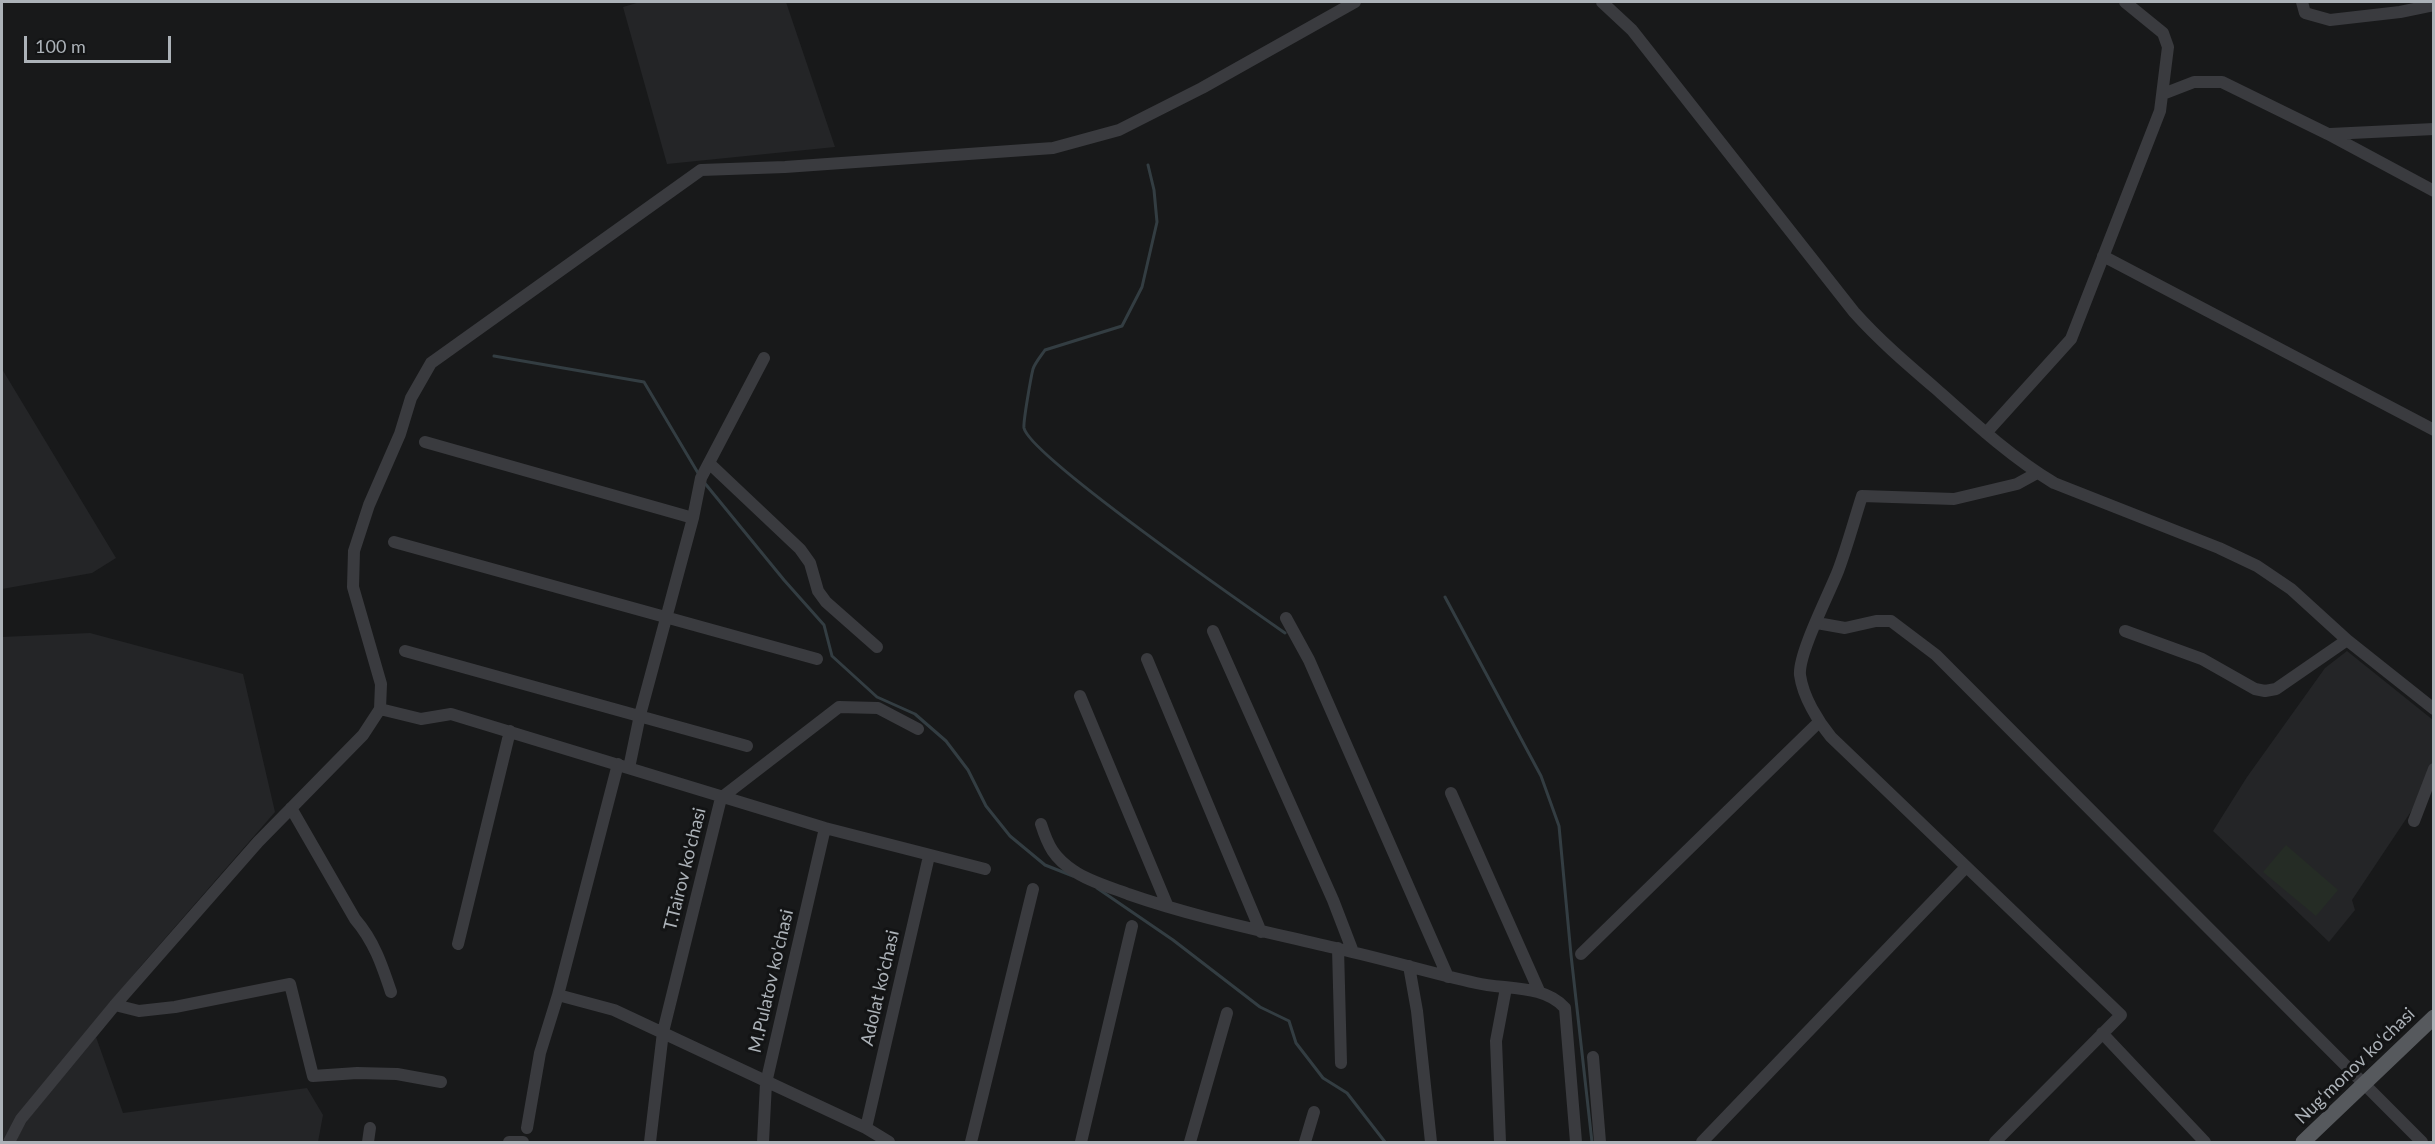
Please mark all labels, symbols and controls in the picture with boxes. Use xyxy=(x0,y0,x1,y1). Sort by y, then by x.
scale bar xyxy=(27,24,174,62)
text: 100 m xyxy=(35,35,86,57)
street label: T.Tairov ko'chasi xyxy=(659,805,711,933)
street label: M.Pulatov ko'chasi xyxy=(744,907,798,1055)
street label: Adolat ko'chasi xyxy=(856,928,904,1048)
street label: Nugʻmonov koʻchasi xyxy=(2291,1003,2419,1129)

